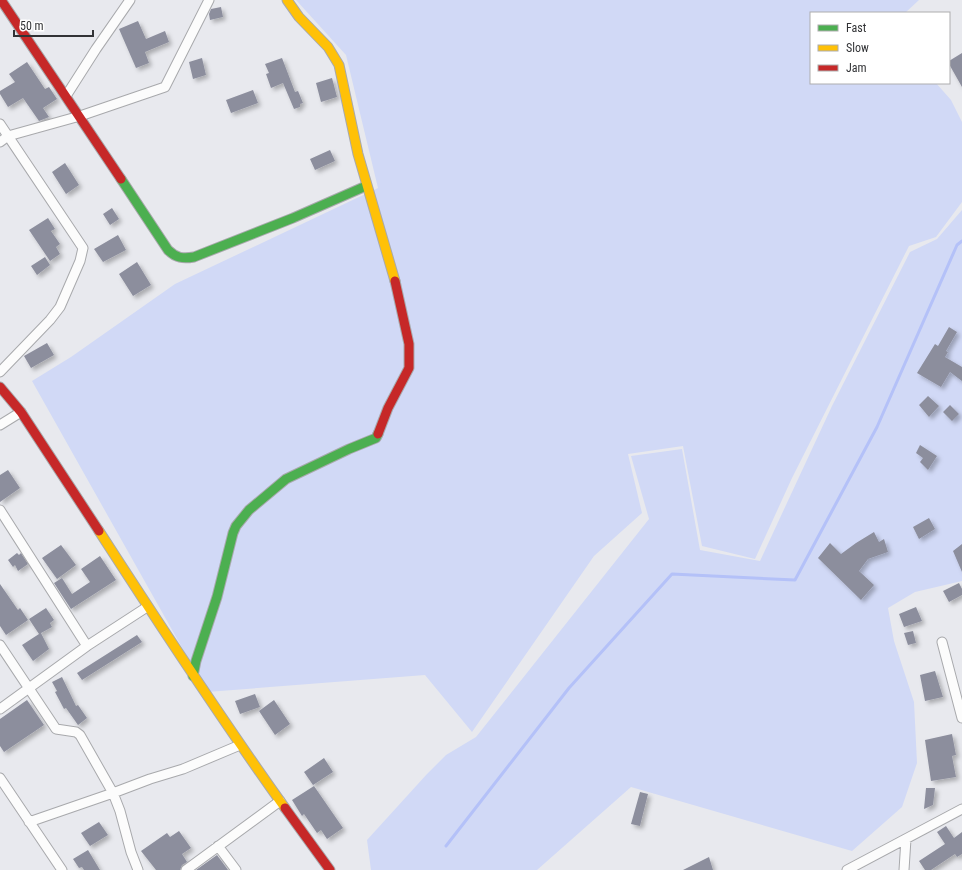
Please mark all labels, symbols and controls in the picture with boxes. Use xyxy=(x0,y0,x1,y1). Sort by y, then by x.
scale bar xyxy=(14,12,93,38)
legend xyxy=(810,12,950,84)
text: 50 m xyxy=(20,19,44,33)
text: Fast xyxy=(846,21,867,35)
text: Slow xyxy=(846,41,869,55)
text: Jam xyxy=(846,61,867,75)

